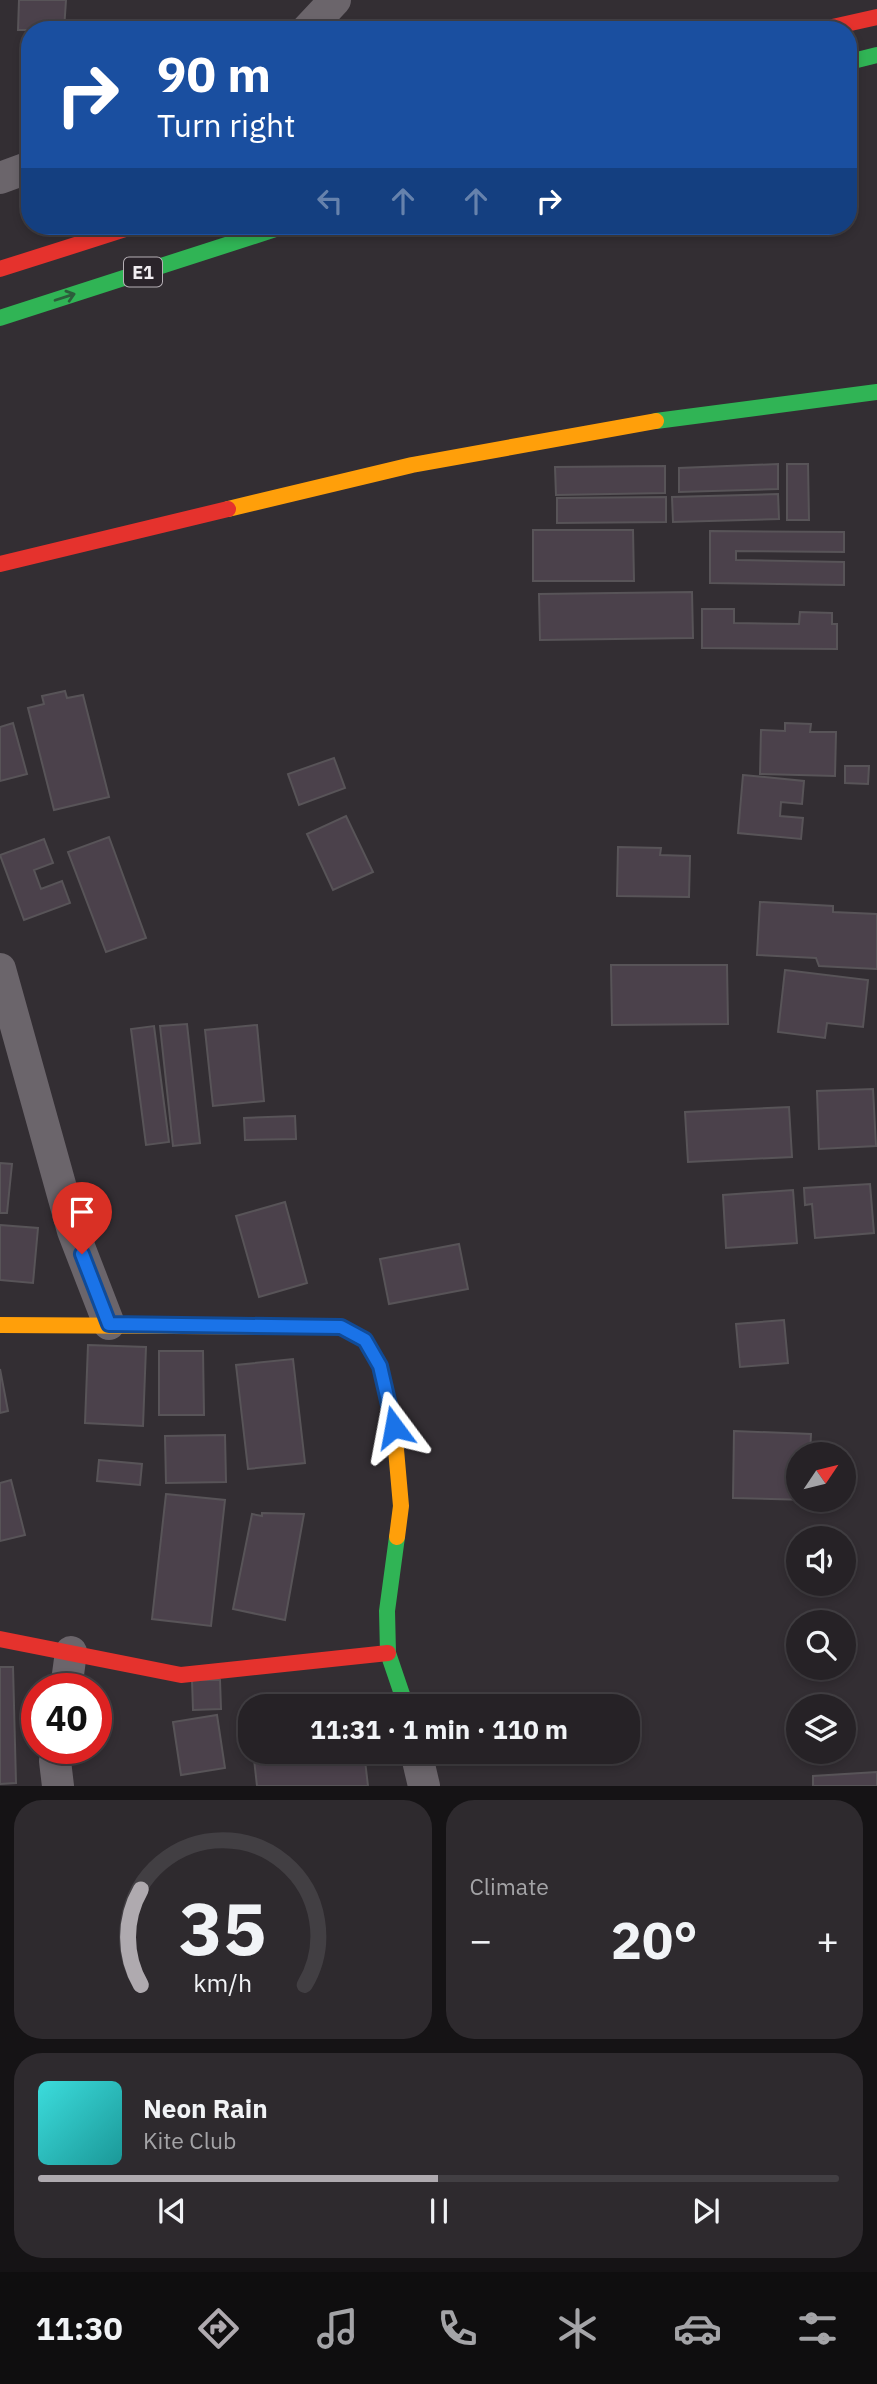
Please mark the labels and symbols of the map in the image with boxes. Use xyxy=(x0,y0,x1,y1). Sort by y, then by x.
road number: E1 xyxy=(124,258,162,286)
one-way arrow xyxy=(54,290,76,303)
pin xyxy=(52,1182,112,1254)
position arrow xyxy=(357,1390,431,1464)
north arrow xyxy=(786,1442,856,1512)
speed limit sign: 40 xyxy=(21,1673,112,1764)

